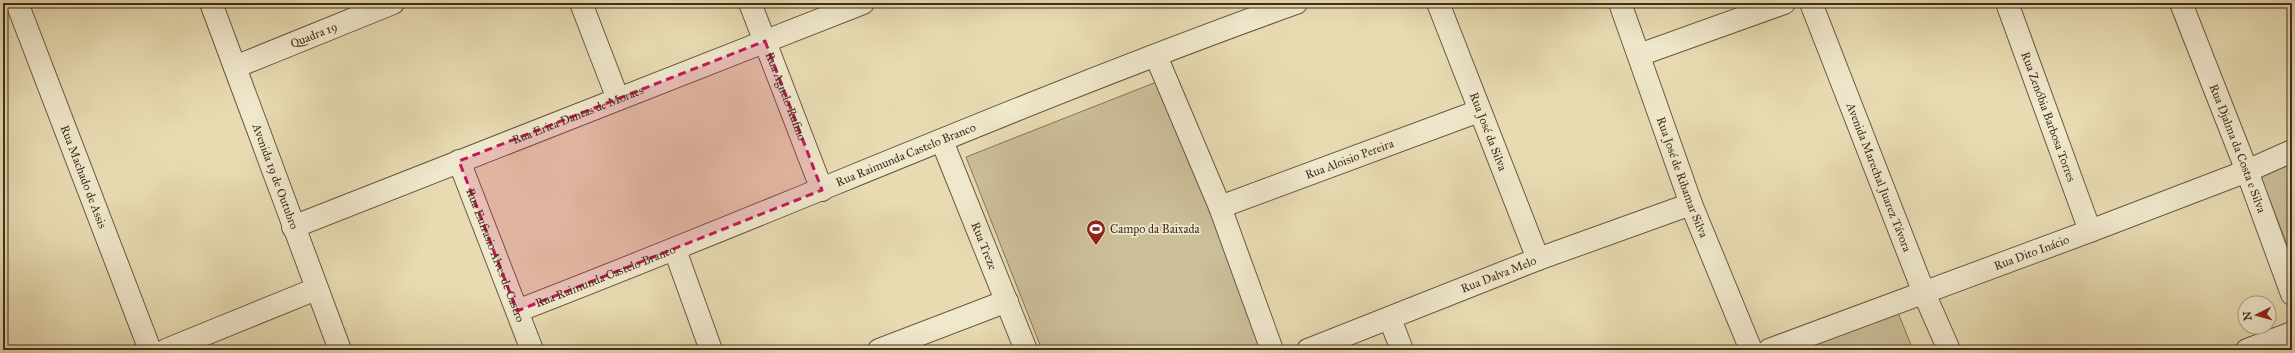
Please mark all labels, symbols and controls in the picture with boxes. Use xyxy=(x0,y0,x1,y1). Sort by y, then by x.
street label: Quadra 19 xyxy=(288,19,339,51)
street label: Rua Agnelo Rufino xyxy=(763,50,809,143)
street label: Rua Zenóbia Barbosa Torres xyxy=(2018,50,2078,184)
street label: Rua Djalma da Costa e Silva xyxy=(2206,82,2269,216)
street label: Rua Erica Dantas de Moraes xyxy=(510,83,645,147)
street label: Rua José da Silva xyxy=(1467,90,1510,174)
street label: Avenida Marechal Juarez Távora xyxy=(1843,100,1915,255)
street label: Rua José de Ribamar Silva xyxy=(1654,115,1711,241)
street label: Rua Raimunda Castelo Branco xyxy=(834,120,978,189)
street label: Avenida 19 de Outubro xyxy=(249,121,301,231)
street label: Rua Machado de Assis xyxy=(57,123,110,230)
street label: Rua Aloisio Pereira xyxy=(1303,136,1397,182)
street label: Rua Eufrasio Alves de Castro xyxy=(463,186,528,324)
sports icon: Campo da Baixada xyxy=(1085,218,1107,246)
street label: Rua Treze xyxy=(968,220,1000,272)
place label: Campo da Baixada xyxy=(1110,222,1200,236)
street label: Rua Dito Inácio xyxy=(1992,232,2071,273)
street label: Rua Raimunda Castelo Branco xyxy=(533,242,678,310)
street label: Rua Dalva Melo xyxy=(1459,253,1538,296)
north arrow xyxy=(2237,295,2277,335)
text: N xyxy=(2241,310,2255,321)

